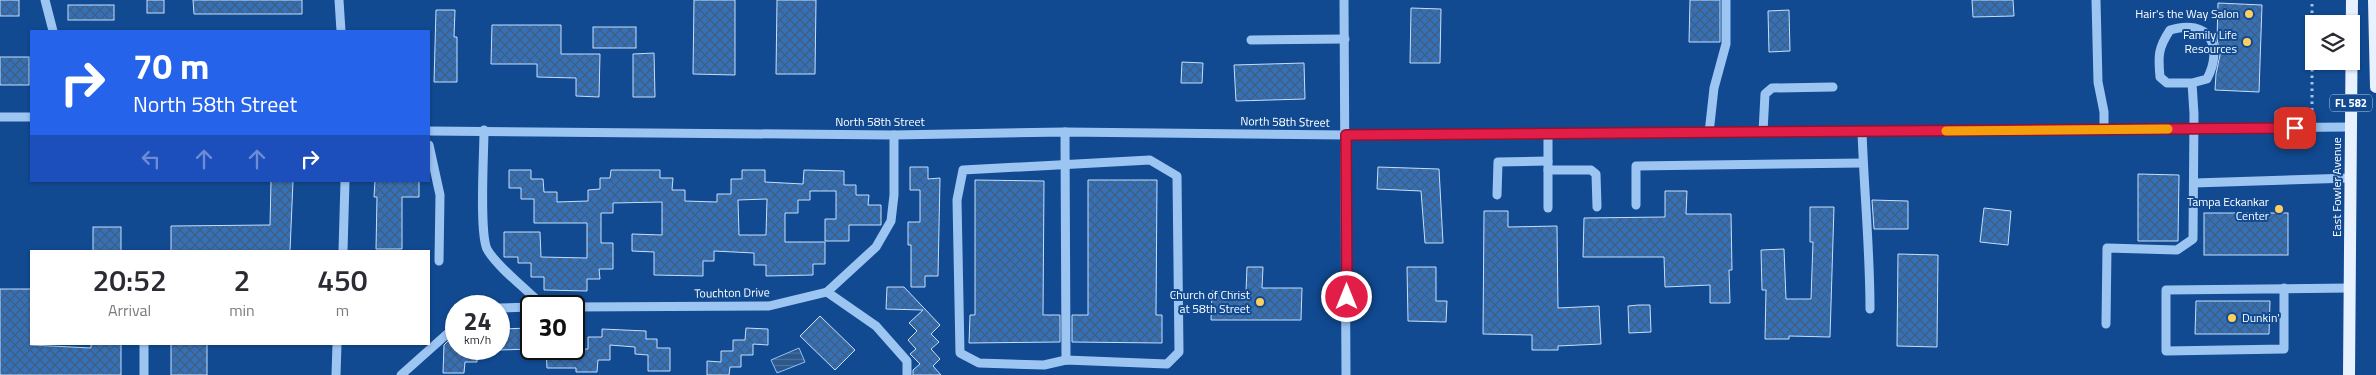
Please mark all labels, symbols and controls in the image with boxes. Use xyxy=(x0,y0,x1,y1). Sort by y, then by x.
place label: Hair's the Way Salon xyxy=(2135,4,2239,23)
marker: Hair's the Way Salon xyxy=(2243,8,2255,20)
map controls xyxy=(2305,15,2360,70)
button: layers xyxy=(2305,15,2360,70)
place label: Family Life Resources xyxy=(2183,25,2237,58)
marker: Family Life Resources xyxy=(2241,36,2253,48)
text: 70 m xyxy=(133,39,209,93)
icon: right xyxy=(50,50,115,115)
text: North 58th Street xyxy=(133,87,297,121)
road number: FL 582 xyxy=(2330,95,2372,112)
pin xyxy=(2274,107,2316,149)
street label: North 58th Street xyxy=(1240,111,1331,132)
street label: North 58th Street xyxy=(835,112,926,131)
icon: arrive xyxy=(2281,114,2309,142)
street label: East Fowler Avenue xyxy=(2327,137,2346,237)
icon: left xyxy=(137,145,165,173)
icon: ahead xyxy=(190,145,218,173)
icon: ahead xyxy=(243,145,271,173)
icon: right xyxy=(296,145,324,173)
place label: Tampa Eckankar Center xyxy=(2187,192,2269,225)
marker: Tampa Eckankar Center xyxy=(2273,203,2285,215)
text: 20:52 xyxy=(92,257,167,303)
text: 2 xyxy=(234,257,250,303)
text: 450 xyxy=(317,257,368,303)
position arrow xyxy=(1320,270,1372,322)
street label: Touchton Drive xyxy=(694,282,770,303)
place label: Church of Christ at 58th Street xyxy=(1170,285,1251,318)
speed limit sign: 30 xyxy=(520,295,585,360)
marker: Church of Christ at 58th Street xyxy=(1254,296,1266,308)
text: Arrival xyxy=(108,298,151,322)
text: min xyxy=(229,298,255,322)
text: m xyxy=(336,298,349,322)
text: 24 xyxy=(463,302,492,340)
place label: Dunkin' xyxy=(2242,308,2280,327)
marker: Dunkin' xyxy=(2226,312,2238,324)
text: km/h xyxy=(464,330,491,349)

